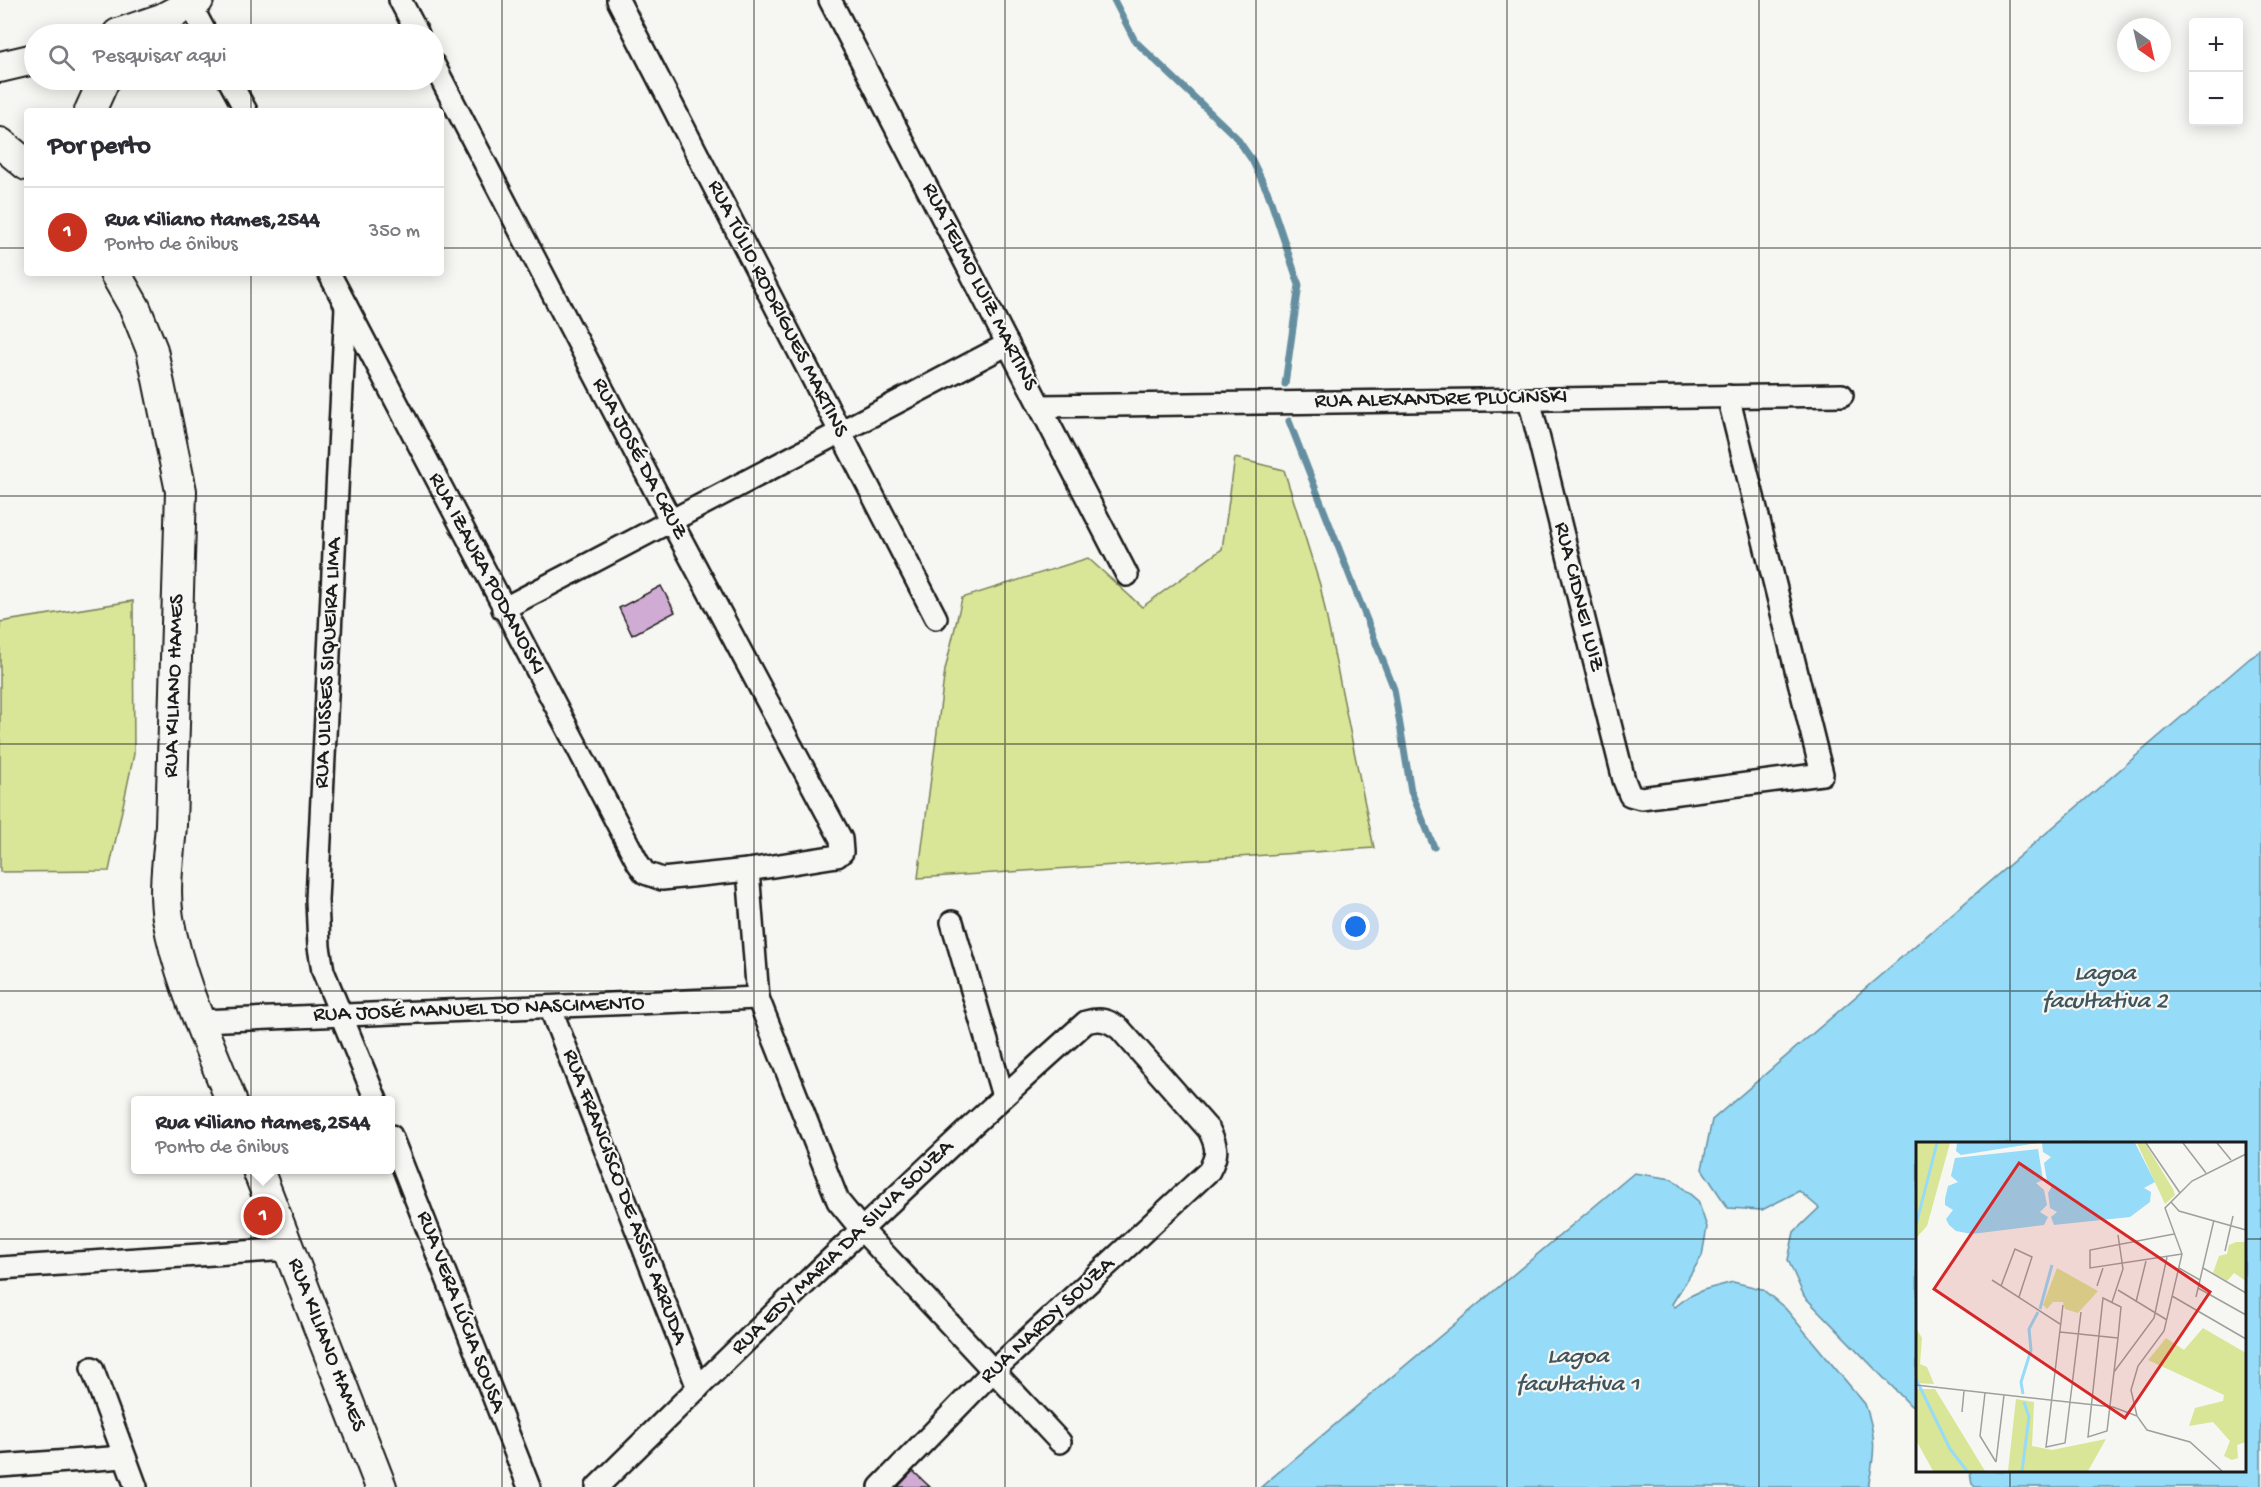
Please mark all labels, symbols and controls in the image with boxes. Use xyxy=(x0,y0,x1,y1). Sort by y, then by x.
north arrow xyxy=(2117,18,2171,72)
map controls xyxy=(2189,18,2243,126)
button: + xyxy=(2189,18,2243,72)
search box xyxy=(24,24,444,90)
icon: search xyxy=(45,41,78,74)
text: Pesquisar aqui xyxy=(93,44,227,70)
button: − xyxy=(2189,72,2243,126)
text: Por perto xyxy=(48,132,151,163)
street label: RUA TÚLIO RODRIGUES MARTINS xyxy=(701,176,854,443)
street label: RUA TELMO LUIZ MARTINS xyxy=(915,179,1043,396)
text: Rua Kiliano Hames,2544 xyxy=(105,208,320,234)
text: 1 xyxy=(63,221,72,244)
text: 350 m xyxy=(369,221,420,244)
text: Ponto de ônibus xyxy=(105,234,238,257)
street label: RUA JOSÉ DA CRUZ xyxy=(585,374,693,545)
street label: RUA ALEXANDRE PLUCINSKI xyxy=(1314,385,1568,415)
street label: RUA IZAURA PODANOSKI xyxy=(422,468,550,680)
street label: RUA CIDNEI LUIZ xyxy=(1547,520,1609,675)
street label: RUA ULISSES SIQUEIRA LIMA xyxy=(309,536,349,789)
street label: RUA KILIANO HAMES xyxy=(159,593,191,778)
your location xyxy=(1341,912,1370,941)
water label: Lagoa facultativa 2 xyxy=(2043,960,2169,1017)
street label: RUA JOSÉ MANUEL DO NASCIMENTO xyxy=(313,991,645,1029)
street label: RUA FRANCISCO DE ASSIS ARRUDA xyxy=(556,1046,693,1349)
popup xyxy=(131,1096,395,1174)
text: Rua Kiliano Hames,2544 xyxy=(156,1111,371,1137)
street label: RUA EDY MARIA DA SILVA SOUZA xyxy=(726,1134,960,1361)
text: Ponto de ônibus xyxy=(156,1137,288,1160)
inset map xyxy=(1916,1142,2246,1472)
pin: 1 xyxy=(244,1194,282,1238)
street label: RUA VERA LÚCIA SOUSA xyxy=(410,1208,511,1417)
street label: RUA NARDY SOUZA xyxy=(975,1251,1121,1390)
street label: RUA KILIANO HAMES xyxy=(281,1255,371,1436)
water label: Lagoa facultativa 1 xyxy=(1517,1343,1640,1400)

